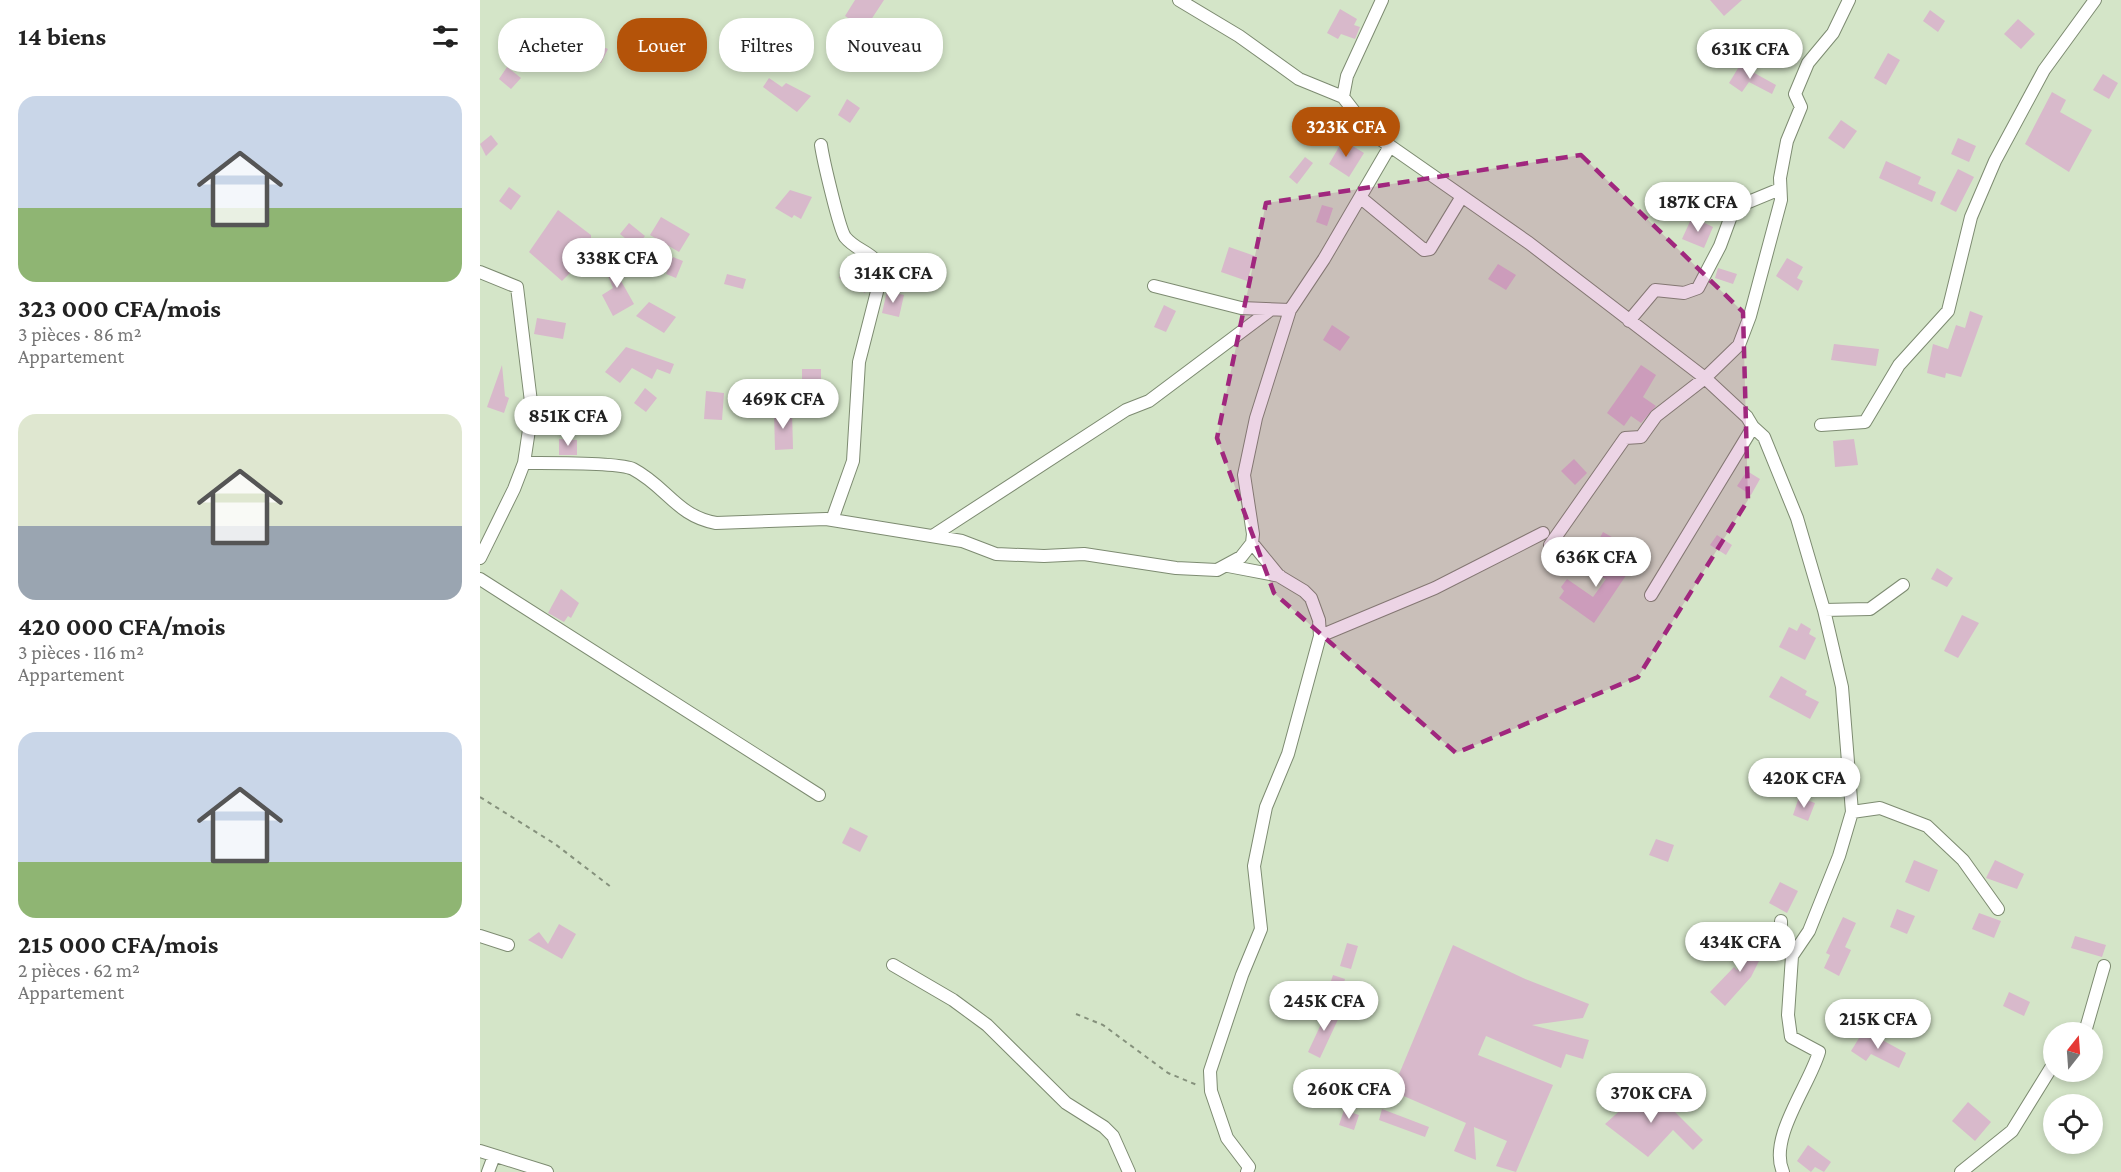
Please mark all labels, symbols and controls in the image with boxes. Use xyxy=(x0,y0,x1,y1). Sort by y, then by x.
chip: Acheter xyxy=(498,18,605,72)
chip: Louer xyxy=(617,18,707,72)
chip: Filtres xyxy=(719,18,814,72)
chip: Nouveau xyxy=(826,18,943,72)
icon: filters xyxy=(429,20,462,53)
text: 14 biens xyxy=(18,22,106,51)
pin: 631K CFA xyxy=(1688,29,1812,80)
text: 631K CFA xyxy=(1711,37,1789,59)
pin: 323K CFA xyxy=(1284,107,1408,158)
text: 323K CFA xyxy=(1306,115,1386,137)
icon: home xyxy=(186,135,294,243)
pin: 187K CFA xyxy=(1636,182,1760,233)
text: 187K CFA xyxy=(1659,190,1737,212)
pin: 338K CFA xyxy=(555,238,679,289)
text: 338K CFA xyxy=(576,246,658,268)
pin: 314K CFA xyxy=(831,253,955,304)
text: 314K CFA xyxy=(854,261,932,283)
text: 323 000 CFA/mois xyxy=(18,294,221,323)
text: 3 pièces · 86 m² xyxy=(18,323,141,345)
text: Appartement xyxy=(18,345,124,367)
pin: 469K CFA xyxy=(721,379,845,430)
text: 469K CFA xyxy=(742,387,824,409)
pin: 851K CFA xyxy=(506,396,630,447)
text: 851K CFA xyxy=(528,404,608,426)
icon: home xyxy=(186,453,294,561)
pin: 636K CFA xyxy=(1534,537,1658,588)
text: 636K CFA xyxy=(1555,545,1637,567)
text: 420 000 CFA/mois xyxy=(18,612,225,641)
text: 3 pièces · 116 m² xyxy=(18,641,144,663)
text: Appartement xyxy=(18,663,124,685)
pin: 420K CFA xyxy=(1742,758,1866,809)
text: 420K CFA xyxy=(1762,766,1846,788)
icon: home xyxy=(186,771,294,879)
pin: 434K CFA xyxy=(1678,922,1802,973)
text: 215 000 CFA/mois xyxy=(18,930,218,959)
text: 434K CFA xyxy=(1699,930,1781,952)
text: 2 pièces · 62 m² xyxy=(18,959,140,981)
text: Appartement xyxy=(18,981,124,1003)
pin: 245K CFA xyxy=(1262,981,1386,1032)
text: 245K CFA xyxy=(1283,989,1365,1011)
pin: 215K CFA xyxy=(1816,999,1940,1050)
text: 215K CFA xyxy=(1839,1007,1917,1029)
north arrow xyxy=(2043,1022,2103,1082)
map controls xyxy=(2043,1022,2103,1154)
pin: 260K CFA xyxy=(1287,1069,1411,1120)
pin: 370K CFA xyxy=(1589,1073,1713,1124)
text: 260K CFA xyxy=(1307,1077,1391,1099)
text: 370K CFA xyxy=(1610,1081,1692,1103)
button: locate xyxy=(2043,1094,2103,1154)

